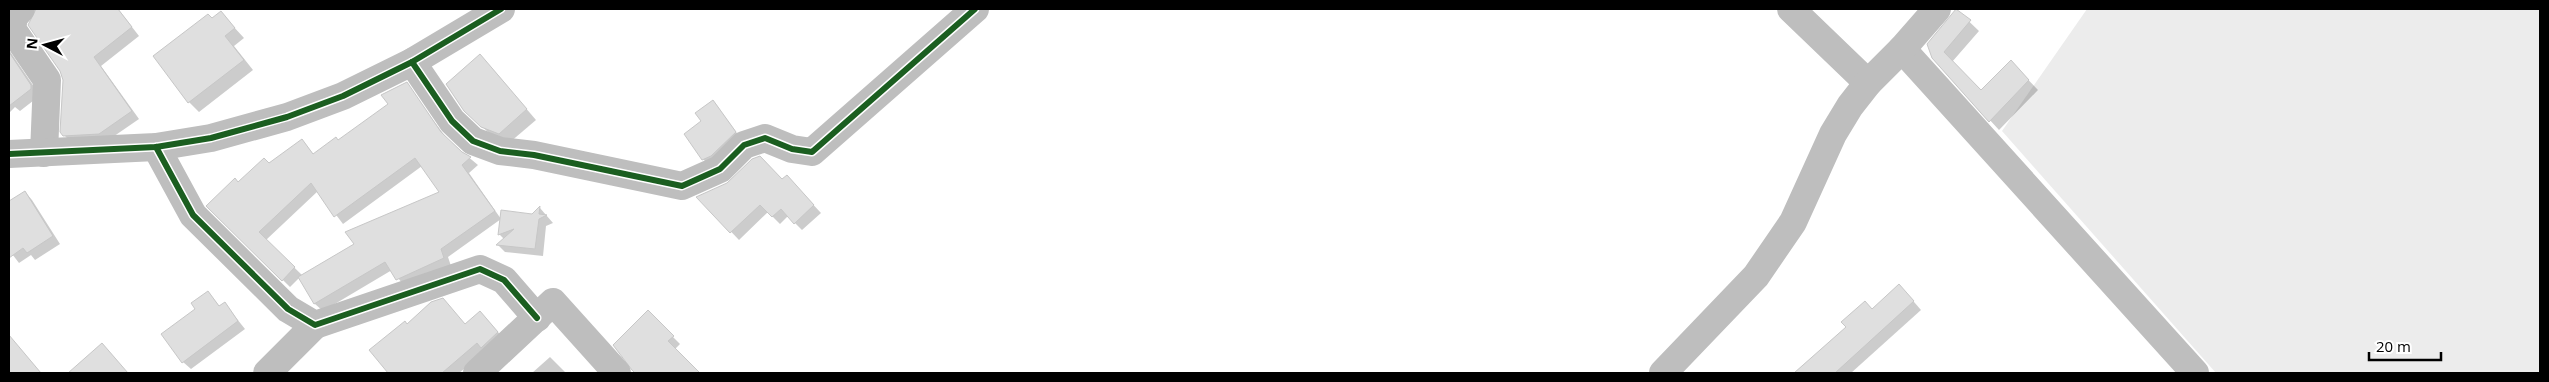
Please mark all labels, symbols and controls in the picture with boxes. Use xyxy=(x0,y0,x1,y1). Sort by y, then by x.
north arrow xyxy=(20,20,70,70)
text: N xyxy=(22,37,42,50)
scale bar xyxy=(2369,330,2442,362)
text: 20 m xyxy=(2376,336,2411,356)

